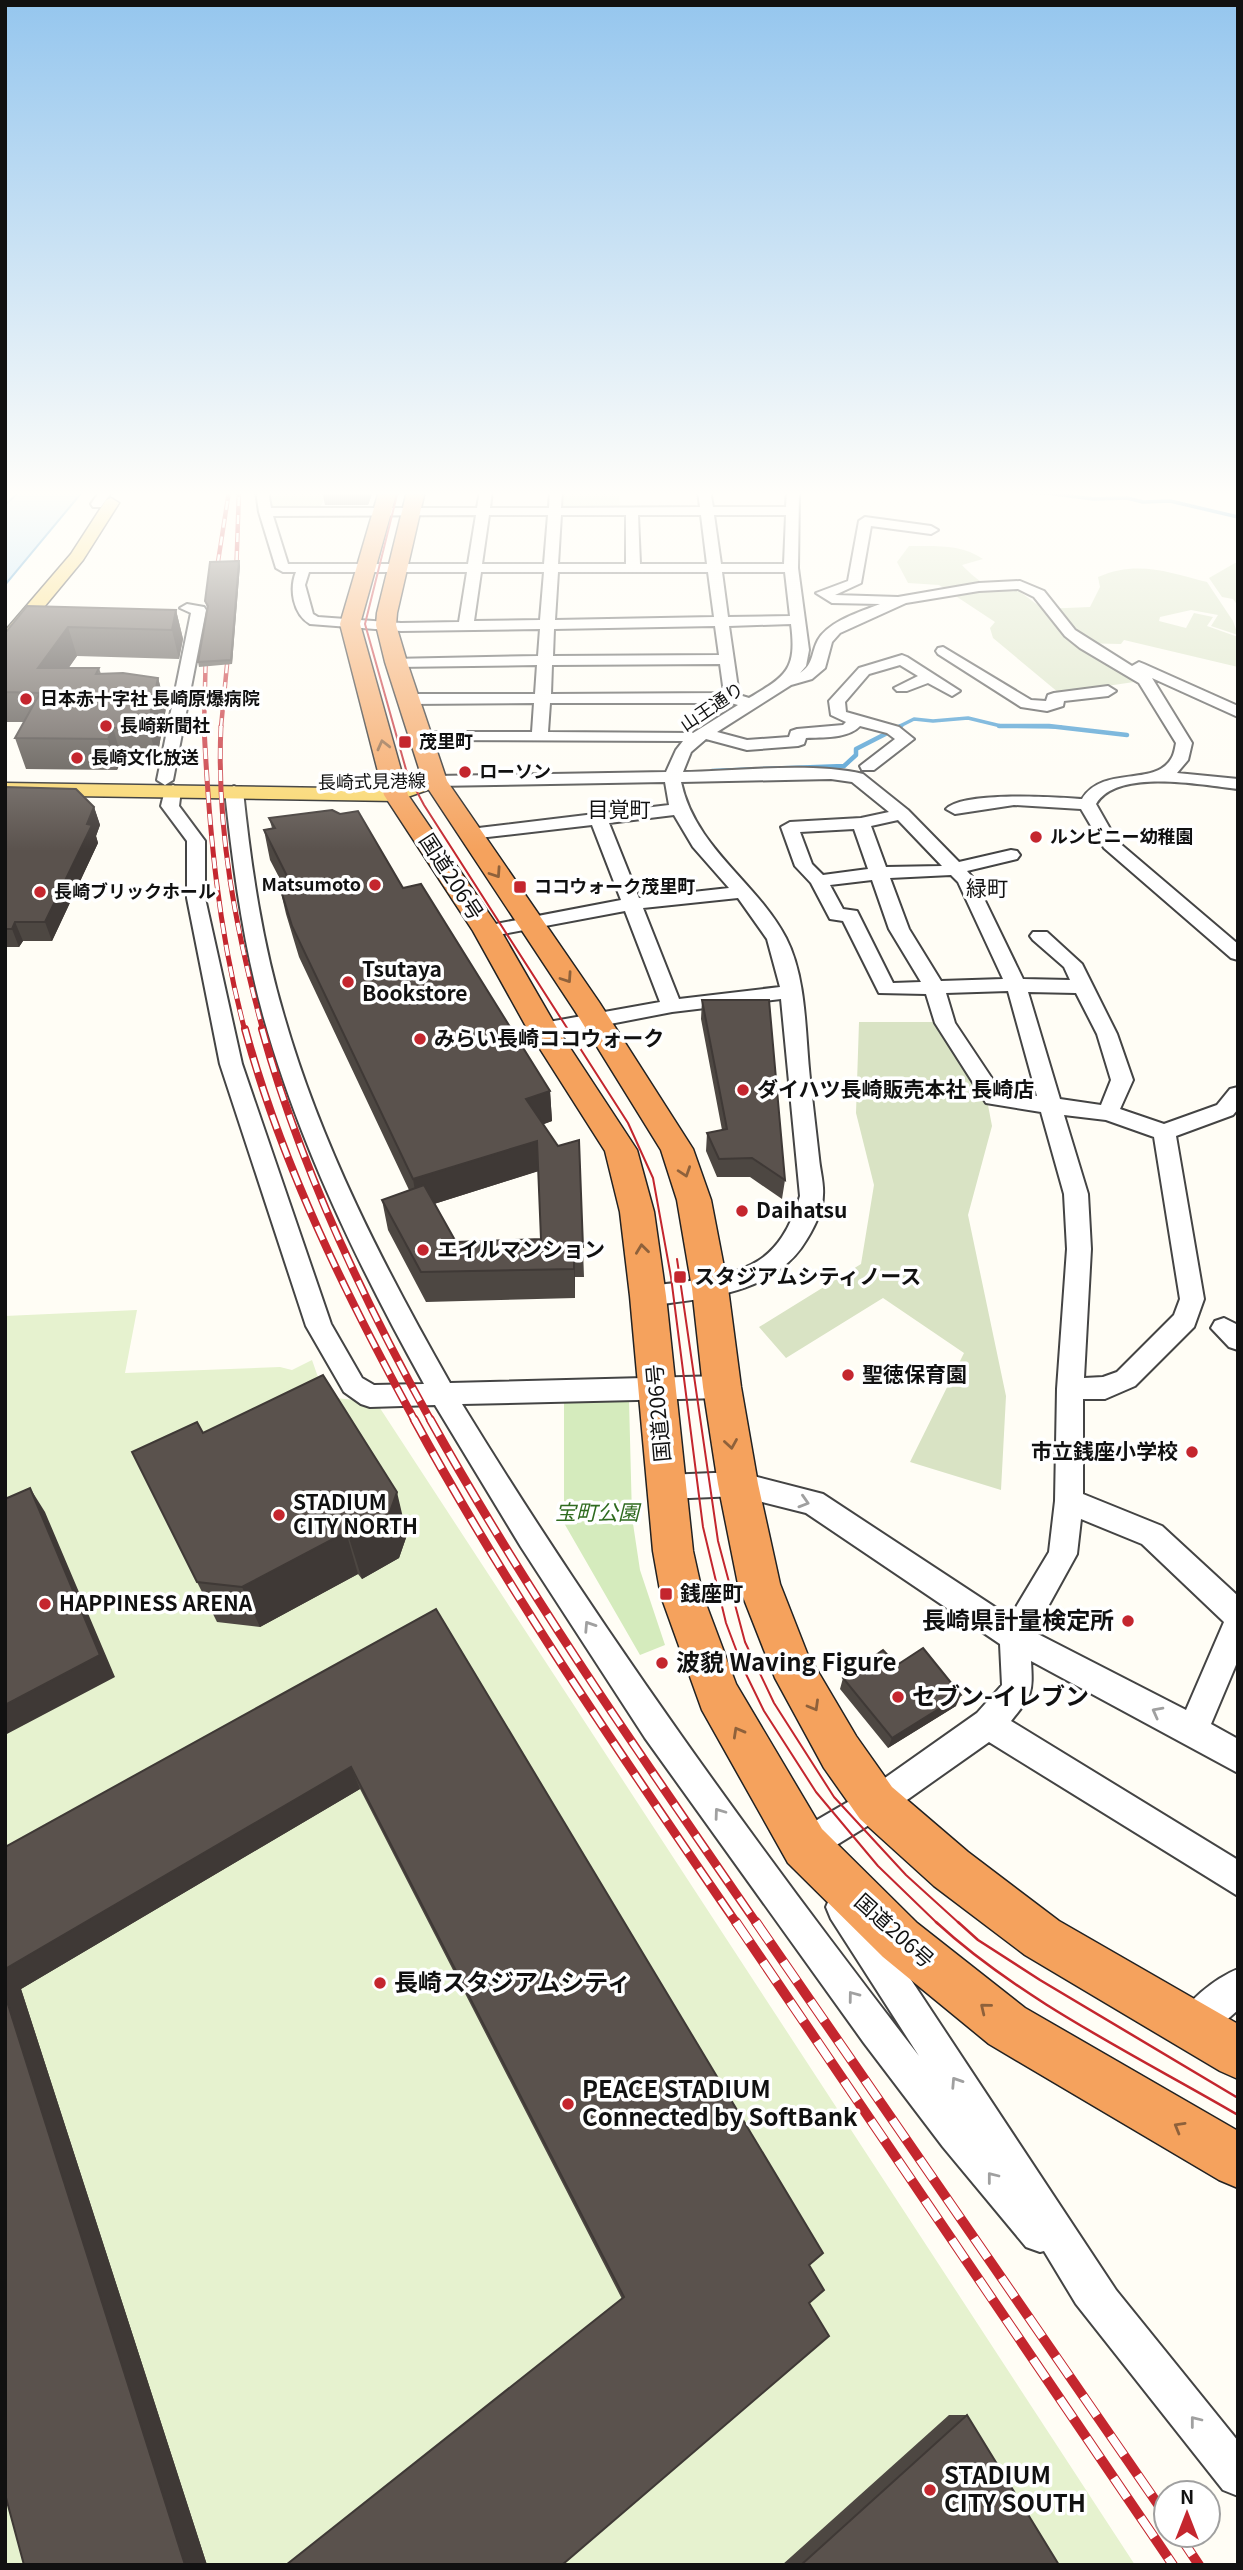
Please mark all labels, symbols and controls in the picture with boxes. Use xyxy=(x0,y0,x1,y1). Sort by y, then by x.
street label: 山王通り xyxy=(674,674,748,736)
place label: 日本赤十字社 長崎原爆病院 xyxy=(40,684,260,710)
marker: 日本赤十字社 長崎原爆病院 xyxy=(18,691,34,707)
place label: 長崎新聞社 xyxy=(120,711,210,737)
marker: 長崎新聞社 xyxy=(98,718,114,734)
place label: 茂里町 xyxy=(419,727,473,753)
marker: 茂里町 xyxy=(397,734,413,750)
one-way arrow xyxy=(377,739,391,751)
place label: 長崎文化放送 xyxy=(91,743,199,769)
marker: 長崎文化放送 xyxy=(69,750,85,766)
place label: ローソン xyxy=(479,757,551,783)
marker: ローソン xyxy=(457,764,473,780)
street label: 長崎式見港線 xyxy=(318,766,426,794)
district label: 目覚町 xyxy=(588,793,651,823)
place label: ルンビニー幼稚園 xyxy=(1050,822,1194,848)
street label: 国道206号 xyxy=(413,827,492,925)
marker: ルンビニー幼稚園 xyxy=(1028,829,1044,845)
one-way arrow xyxy=(488,865,501,878)
place label: Matsumoto xyxy=(261,870,361,896)
place label: ココウォーク茂里町 xyxy=(534,872,695,898)
district label: 緑町 xyxy=(966,872,1008,902)
place label: 長崎ブリックホール xyxy=(54,877,216,903)
marker: Matsumoto xyxy=(367,877,383,893)
marker: ココウォーク茂里町 xyxy=(512,879,528,895)
marker: 長崎ブリックホール xyxy=(32,884,48,900)
place label: Tsutaya Bookstore xyxy=(362,953,468,1007)
one-way arrow xyxy=(559,970,571,983)
marker: Tsutaya Bookstore xyxy=(340,974,356,990)
place label: みらい長崎ココウォーク xyxy=(434,1022,664,1052)
marker: みらい長崎ココウォーク xyxy=(412,1031,428,1047)
place label: ダイハツ長崎販売本社 長崎店 xyxy=(757,1073,1034,1103)
marker: ダイハツ長崎販売本社 長崎店 xyxy=(735,1082,751,1098)
one-way arrow xyxy=(677,1165,691,1177)
place label: Daihatsu xyxy=(756,1194,847,1224)
marker: Daihatsu xyxy=(734,1203,750,1219)
place label: エイルマンション xyxy=(437,1233,605,1263)
marker: エイルマンション xyxy=(415,1242,431,1258)
one-way arrow xyxy=(634,1244,649,1255)
place label: スタジアムシティノース xyxy=(694,1260,921,1290)
marker: スタジアムシティノース xyxy=(672,1269,688,1285)
place label: 聖徳保育園 xyxy=(862,1358,967,1388)
street label: 国道206号 xyxy=(638,1363,676,1463)
marker: 聖徳保育園 xyxy=(840,1367,856,1383)
place label: 市立銭座小学校 xyxy=(1031,1435,1178,1465)
one-way arrow xyxy=(723,1438,738,1450)
marker: 市立銭座小学校 xyxy=(1184,1444,1200,1460)
place label: STADIUM CITY NORTH xyxy=(293,1486,418,1540)
one-way arrow xyxy=(798,1493,810,1508)
park label: 宝町公園 xyxy=(555,1496,642,1526)
marker: STADIUM CITY NORTH xyxy=(271,1507,287,1523)
place label: 銭座町 xyxy=(680,1577,743,1607)
marker: 銭座町 xyxy=(658,1586,674,1602)
place label: HAPPINESS ARENA xyxy=(59,1587,253,1617)
marker: HAPPINESS ARENA xyxy=(37,1596,53,1612)
place label: 長崎県計量検定所 xyxy=(922,1601,1114,1636)
marker: 長崎県計量検定所 xyxy=(1120,1613,1136,1629)
one-way arrow xyxy=(585,1621,598,1634)
place label: 波貌 Waving Figure xyxy=(676,1643,896,1678)
marker: 波貌 Waving Figure xyxy=(654,1655,670,1671)
place label: セブン-イレブン xyxy=(912,1677,1089,1712)
marker: セブン-イレブン xyxy=(890,1689,906,1705)
one-way arrow xyxy=(806,1698,819,1711)
one-way arrow xyxy=(1151,1707,1164,1720)
one-way arrow xyxy=(733,1727,746,1740)
one-way arrow xyxy=(715,1808,727,1821)
street label: 国道206号 xyxy=(849,1886,942,1973)
place label: 長崎スタジアムシティ xyxy=(394,1963,631,1998)
marker: 長崎スタジアムシティ xyxy=(372,1975,388,1991)
one-way arrow xyxy=(849,1992,862,2004)
one-way arrow xyxy=(980,2004,992,2017)
place label: PEACE STADIUM Connected by SoftBank xyxy=(582,2070,858,2133)
one-way arrow xyxy=(951,2076,964,2089)
marker: PEACE STADIUM Connected by SoftBank xyxy=(560,2096,576,2112)
one-way arrow xyxy=(1173,2122,1186,2135)
one-way arrow xyxy=(987,2172,1000,2185)
one-way arrow xyxy=(1191,2417,1204,2429)
place label: STADIUM CITY SOUTH xyxy=(944,2456,1086,2519)
north arrow xyxy=(1152,2479,1222,2549)
marker: STADIUM CITY SOUTH xyxy=(922,2482,938,2498)
text: N xyxy=(1180,2482,1194,2509)

